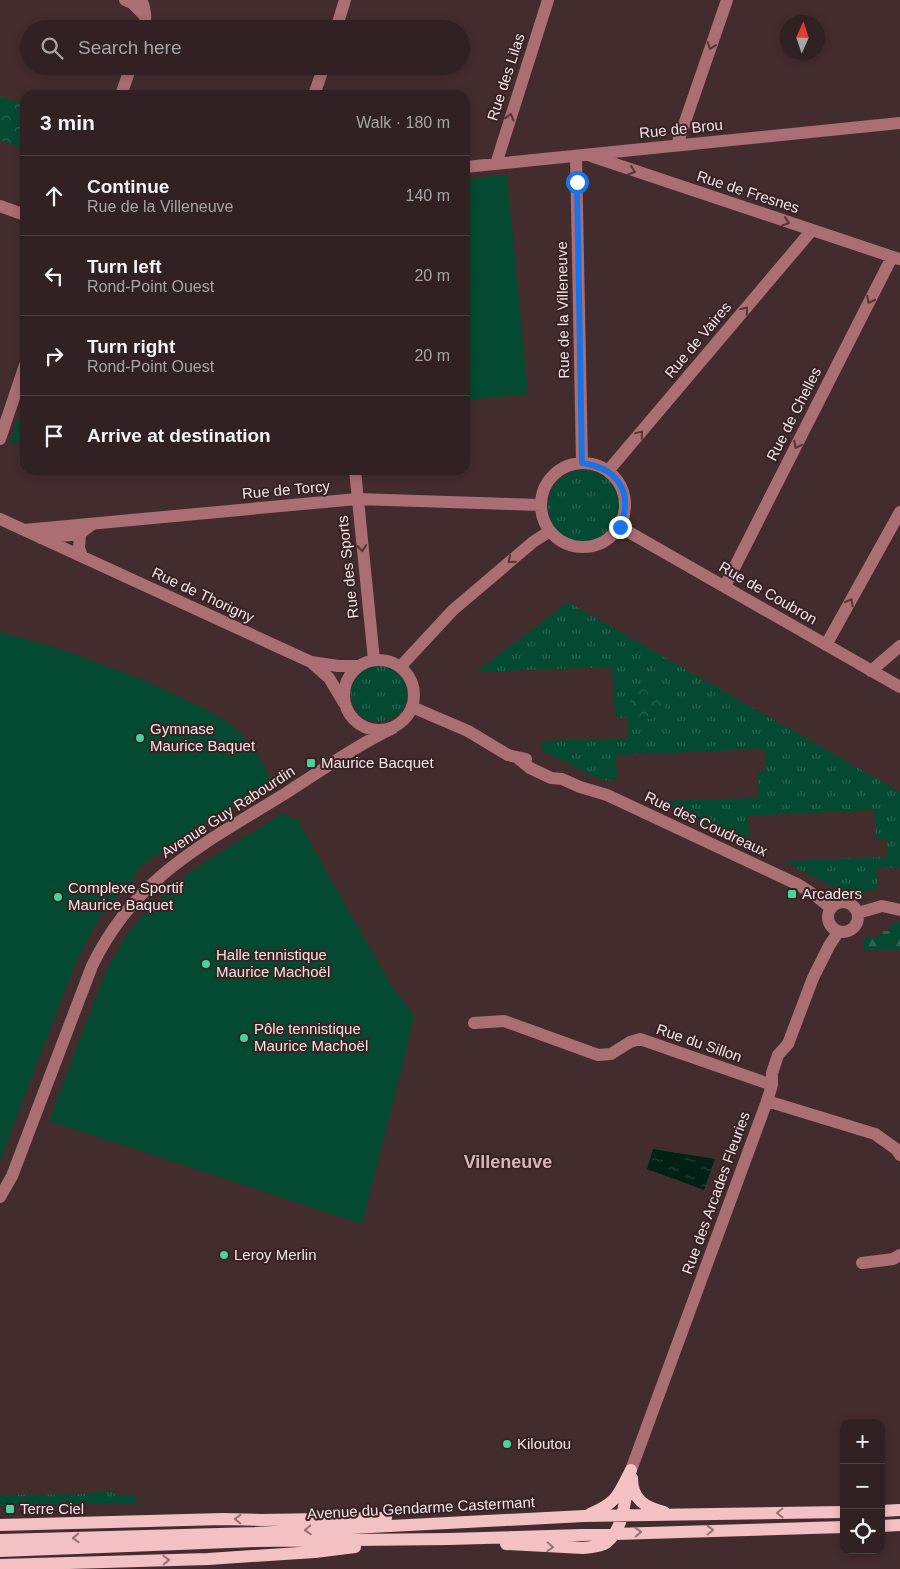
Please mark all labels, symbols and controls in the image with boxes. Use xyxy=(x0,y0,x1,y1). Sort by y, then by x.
north arrow xyxy=(780,15,825,60)
search box xyxy=(20,20,470,75)
street label: Rue des Lilas xyxy=(483,31,528,123)
icon: search xyxy=(38,34,66,62)
text: Search here xyxy=(78,37,182,58)
one-way arrow xyxy=(707,41,717,50)
text: 3 min xyxy=(40,111,95,134)
text: Walk · 180 m xyxy=(356,114,450,131)
one-way arrow xyxy=(505,114,515,122)
street label: Rue de Brou xyxy=(638,116,724,141)
one-way arrow xyxy=(627,165,636,175)
street label: Rue de Fresnes xyxy=(695,167,802,216)
route start xyxy=(566,171,589,194)
text: Continue xyxy=(87,176,169,197)
icon: ahead xyxy=(40,182,68,210)
text: 140 m xyxy=(406,187,450,204)
text: Rue de la Villeneuve xyxy=(87,198,233,215)
one-way arrow xyxy=(782,216,790,226)
street label: Rue de la Villeneuve xyxy=(553,241,572,379)
text: Turn left xyxy=(87,256,162,277)
icon: left xyxy=(40,262,68,290)
text: 20 m xyxy=(414,267,450,284)
text: Rond-Point Ouest xyxy=(87,278,214,295)
one-way arrow xyxy=(866,295,876,304)
street label: Rue de Vaires xyxy=(661,298,734,381)
one-way arrow xyxy=(739,306,748,315)
text: Turn right xyxy=(87,336,175,357)
icon: right xyxy=(40,342,68,370)
text: 20 m xyxy=(414,347,450,364)
text: Rond-Point Ouest xyxy=(87,358,214,375)
street label: Rue de Chelles xyxy=(763,364,824,463)
icon: arrive xyxy=(40,422,68,450)
text: Arrive at destination xyxy=(87,425,271,446)
one-way arrow xyxy=(634,431,643,440)
one-way arrow xyxy=(793,440,803,449)
street label: Rue de Torcy xyxy=(241,477,331,502)
street label: Rue des Sports xyxy=(334,515,361,619)
route end xyxy=(609,516,632,539)
one-way arrow xyxy=(356,544,367,552)
one-way arrow xyxy=(508,555,517,564)
street label: Rue de Coubron xyxy=(716,558,820,627)
street label: Rue de Thorigny xyxy=(149,563,257,626)
one-way arrow xyxy=(844,599,854,608)
place label: Gymnase Maurice Baquet xyxy=(150,720,256,754)
marker: Gymnase Maurice Baquet xyxy=(134,732,146,744)
place label: Maurice Bacquet xyxy=(321,754,434,771)
marker: Maurice Bacquet xyxy=(305,757,317,769)
street label: Avenue Guy Rabourdin xyxy=(158,762,298,861)
street label: Rue des Coudreaux xyxy=(642,788,771,860)
place label: Complexe Sportif Maurice Baquet xyxy=(68,879,184,913)
place label: Arcaders xyxy=(802,885,862,902)
marker: Arcaders xyxy=(786,888,798,900)
marker: Complexe Sportif Maurice Baquet xyxy=(52,891,64,903)
place label: Halle tennistique Maurice Machoël xyxy=(216,946,330,980)
marker: Halle tennistique Maurice Machoël xyxy=(200,958,212,970)
place label: Pôle tennistique Maurice Machoël xyxy=(254,1020,368,1054)
street label: Rue du Sillon xyxy=(654,1020,744,1065)
marker: Pôle tennistique Maurice Machoël xyxy=(238,1032,250,1044)
street label: Rue des Arcades Fleuries xyxy=(678,1109,753,1276)
district label: Villeneuve xyxy=(464,1152,552,1172)
place label: Leroy Merlin xyxy=(234,1246,317,1263)
marker: Leroy Merlin xyxy=(218,1249,230,1261)
map controls xyxy=(840,1419,885,1554)
button: + xyxy=(840,1419,885,1464)
place label: Kiloutou xyxy=(517,1435,571,1452)
marker: Kiloutou xyxy=(501,1438,513,1450)
button: − xyxy=(840,1464,885,1509)
street label: Avenue du Gendarme Castermant xyxy=(307,1493,536,1522)
place label: Terre Ciel xyxy=(20,1500,84,1517)
marker: Terre Ciel xyxy=(4,1503,16,1515)
one-way arrow xyxy=(776,1508,784,1518)
button: locate xyxy=(840,1509,885,1554)
one-way arrow xyxy=(234,1514,242,1525)
one-way arrow xyxy=(304,1525,312,1536)
one-way arrow xyxy=(706,1525,714,1535)
one-way arrow xyxy=(634,1527,642,1538)
one-way arrow xyxy=(72,1533,80,1543)
one-way arrow xyxy=(546,1541,554,1552)
one-way arrow xyxy=(163,1554,171,1565)

